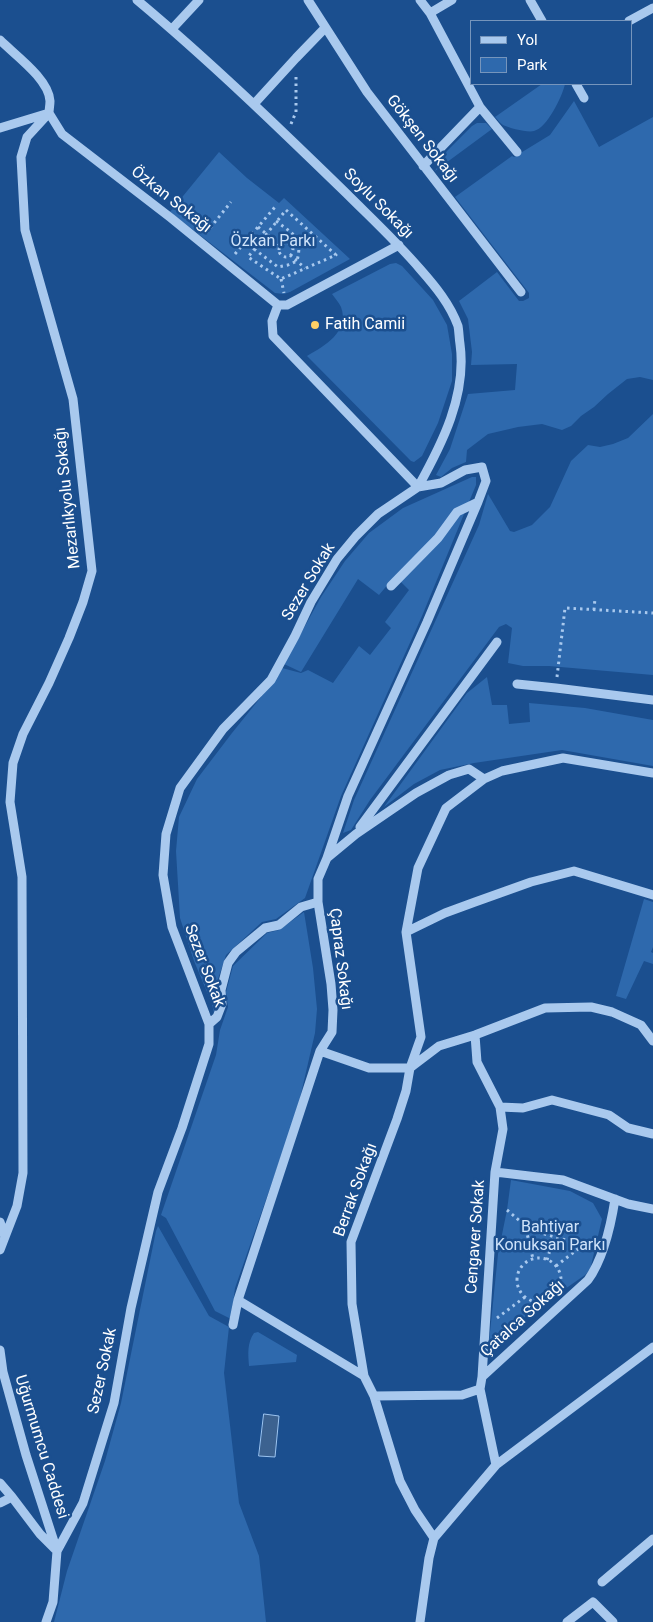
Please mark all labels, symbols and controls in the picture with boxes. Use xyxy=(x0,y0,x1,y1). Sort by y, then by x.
legend xyxy=(470,20,633,85)
text: Yol xyxy=(517,31,538,49)
text: Park xyxy=(517,56,547,74)
street label: Gökşen Sokağı xyxy=(382,91,462,187)
street label: Özkan Sokağı xyxy=(127,163,215,237)
street label: Soylu Sokağı xyxy=(339,165,417,243)
park label: Özkan Parkı xyxy=(231,232,315,252)
place label: Fatih Camii xyxy=(325,315,405,335)
marker: Fatih Camii xyxy=(309,319,321,331)
street label: Mezarlıkyolu Sokağı xyxy=(51,426,85,570)
street label: Sezer Sokak xyxy=(278,540,340,624)
street label: Çapraz Sokağı xyxy=(324,907,356,1011)
street label: Sezer Sokak xyxy=(179,922,229,1010)
street label: Berrak Sokağı xyxy=(330,1141,382,1239)
street label: Cengaver Sokak xyxy=(462,1179,490,1295)
park label: Bahtiyar Konuksan Parkı xyxy=(495,1218,605,1256)
street label: Çatalca Sokağı xyxy=(477,1276,569,1362)
street label: Sezer Sokak xyxy=(85,1326,121,1416)
street label: Uğurmumcu Caddesi xyxy=(10,1373,72,1521)

